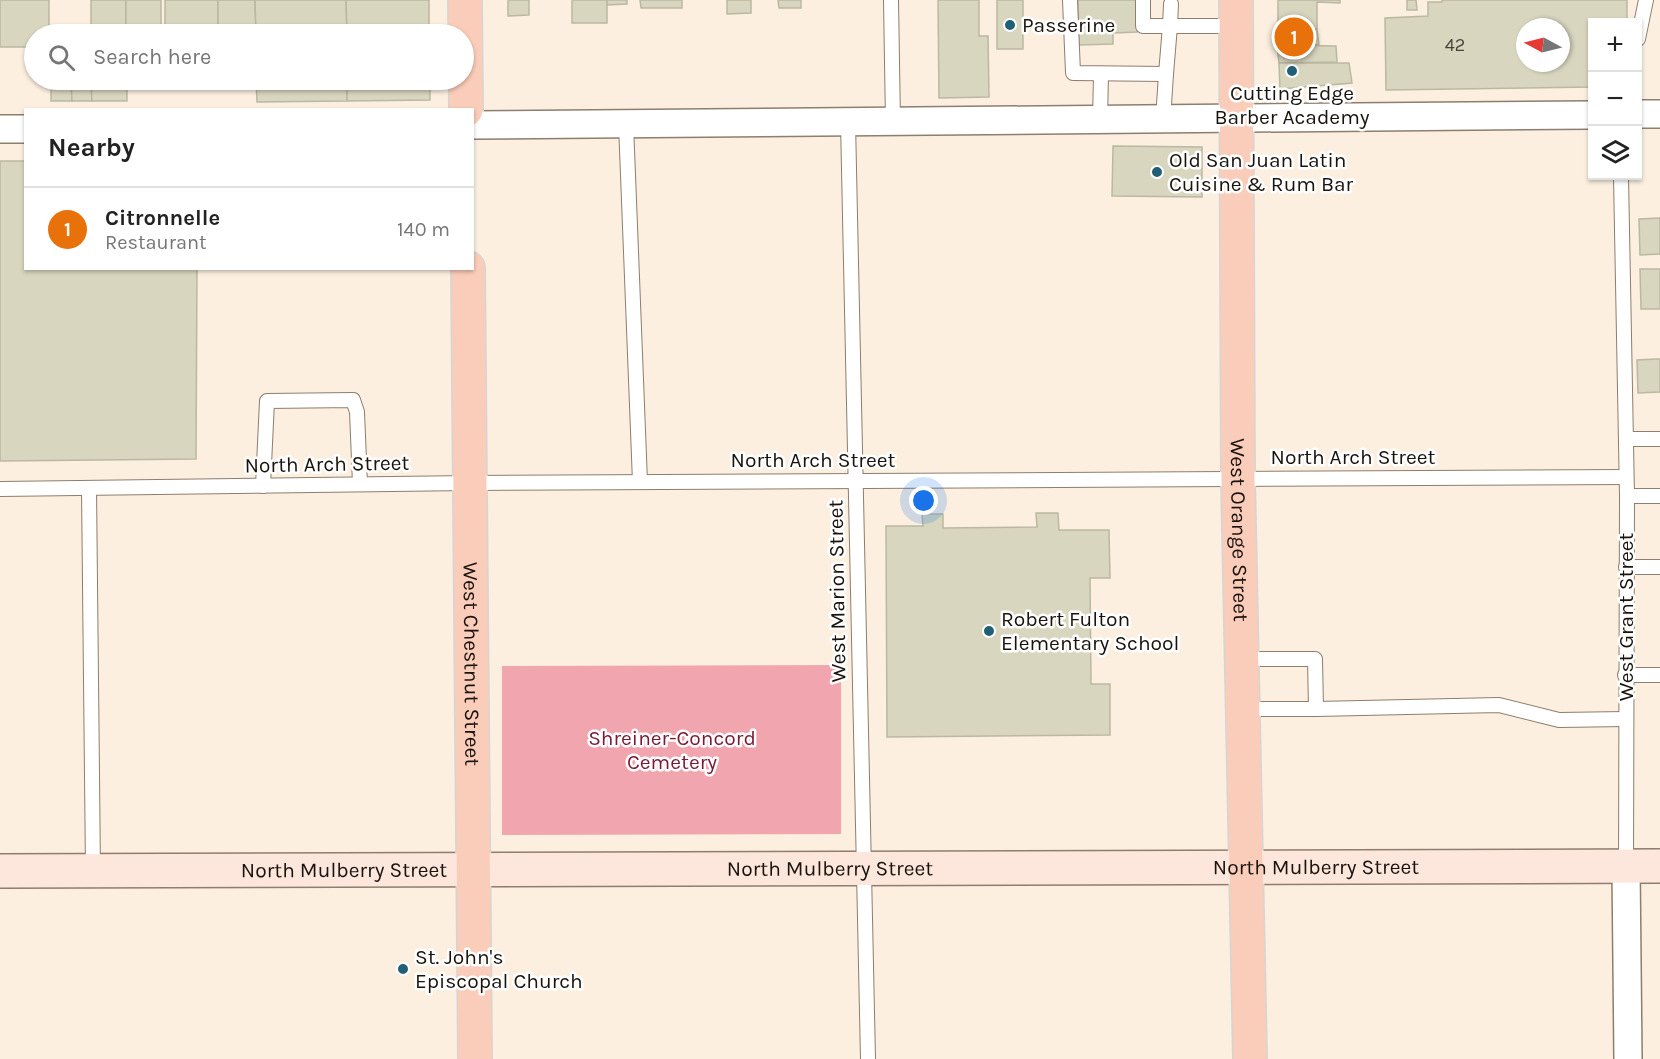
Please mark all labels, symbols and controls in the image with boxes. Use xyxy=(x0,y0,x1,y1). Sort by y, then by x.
place label: Passerine xyxy=(1022,13,1115,37)
pin: 1 xyxy=(1274,15,1314,60)
marker: Passerine xyxy=(1003,18,1017,32)
north arrow xyxy=(1516,18,1570,72)
map controls xyxy=(1588,18,1642,180)
button: + xyxy=(1588,18,1642,72)
search box xyxy=(24,24,474,90)
house number: 42 xyxy=(1445,34,1465,56)
icon: search xyxy=(45,41,78,74)
text: Search here xyxy=(93,44,211,70)
marker: Cutting Edge Barber Academy xyxy=(1285,64,1299,78)
button: − xyxy=(1588,72,1642,126)
place label: Cutting Edge Barber Academy xyxy=(1214,81,1370,129)
button: layers xyxy=(1588,126,1642,180)
text: Nearby xyxy=(48,132,135,163)
place label: Old San Juan Latin Cuisine & Rum Bar xyxy=(1169,148,1354,196)
marker: Old San Juan Latin Cuisine & Rum Bar xyxy=(1150,165,1164,179)
text: Citronnelle xyxy=(105,205,220,231)
text: 1 xyxy=(64,218,71,241)
text: 140 m xyxy=(397,218,450,241)
text: Restaurant xyxy=(105,231,207,254)
street label: West Orange Street xyxy=(1226,438,1253,622)
street label: North Arch Street xyxy=(1271,445,1435,469)
street label: North Arch Street xyxy=(731,448,895,472)
street label: North Arch Street xyxy=(244,451,410,477)
your location xyxy=(909,486,938,515)
street label: West Marion Street xyxy=(823,499,851,683)
street label: West Grant Street xyxy=(1614,533,1638,701)
street label: West Chestnut Street xyxy=(459,562,484,766)
place label: Robert Fulton Elementary School xyxy=(1001,607,1179,655)
marker: Robert Fulton Elementary School xyxy=(982,624,996,638)
park label: Shreiner-Concord Cemetery xyxy=(588,726,756,774)
street label: North Mulberry Street xyxy=(1213,855,1419,879)
street label: North Mulberry Street xyxy=(727,856,933,881)
street label: North Mulberry Street xyxy=(241,858,447,882)
place label: St. John's Episcopal Church xyxy=(415,945,583,993)
marker: St. John's Episcopal Church xyxy=(396,962,410,976)

